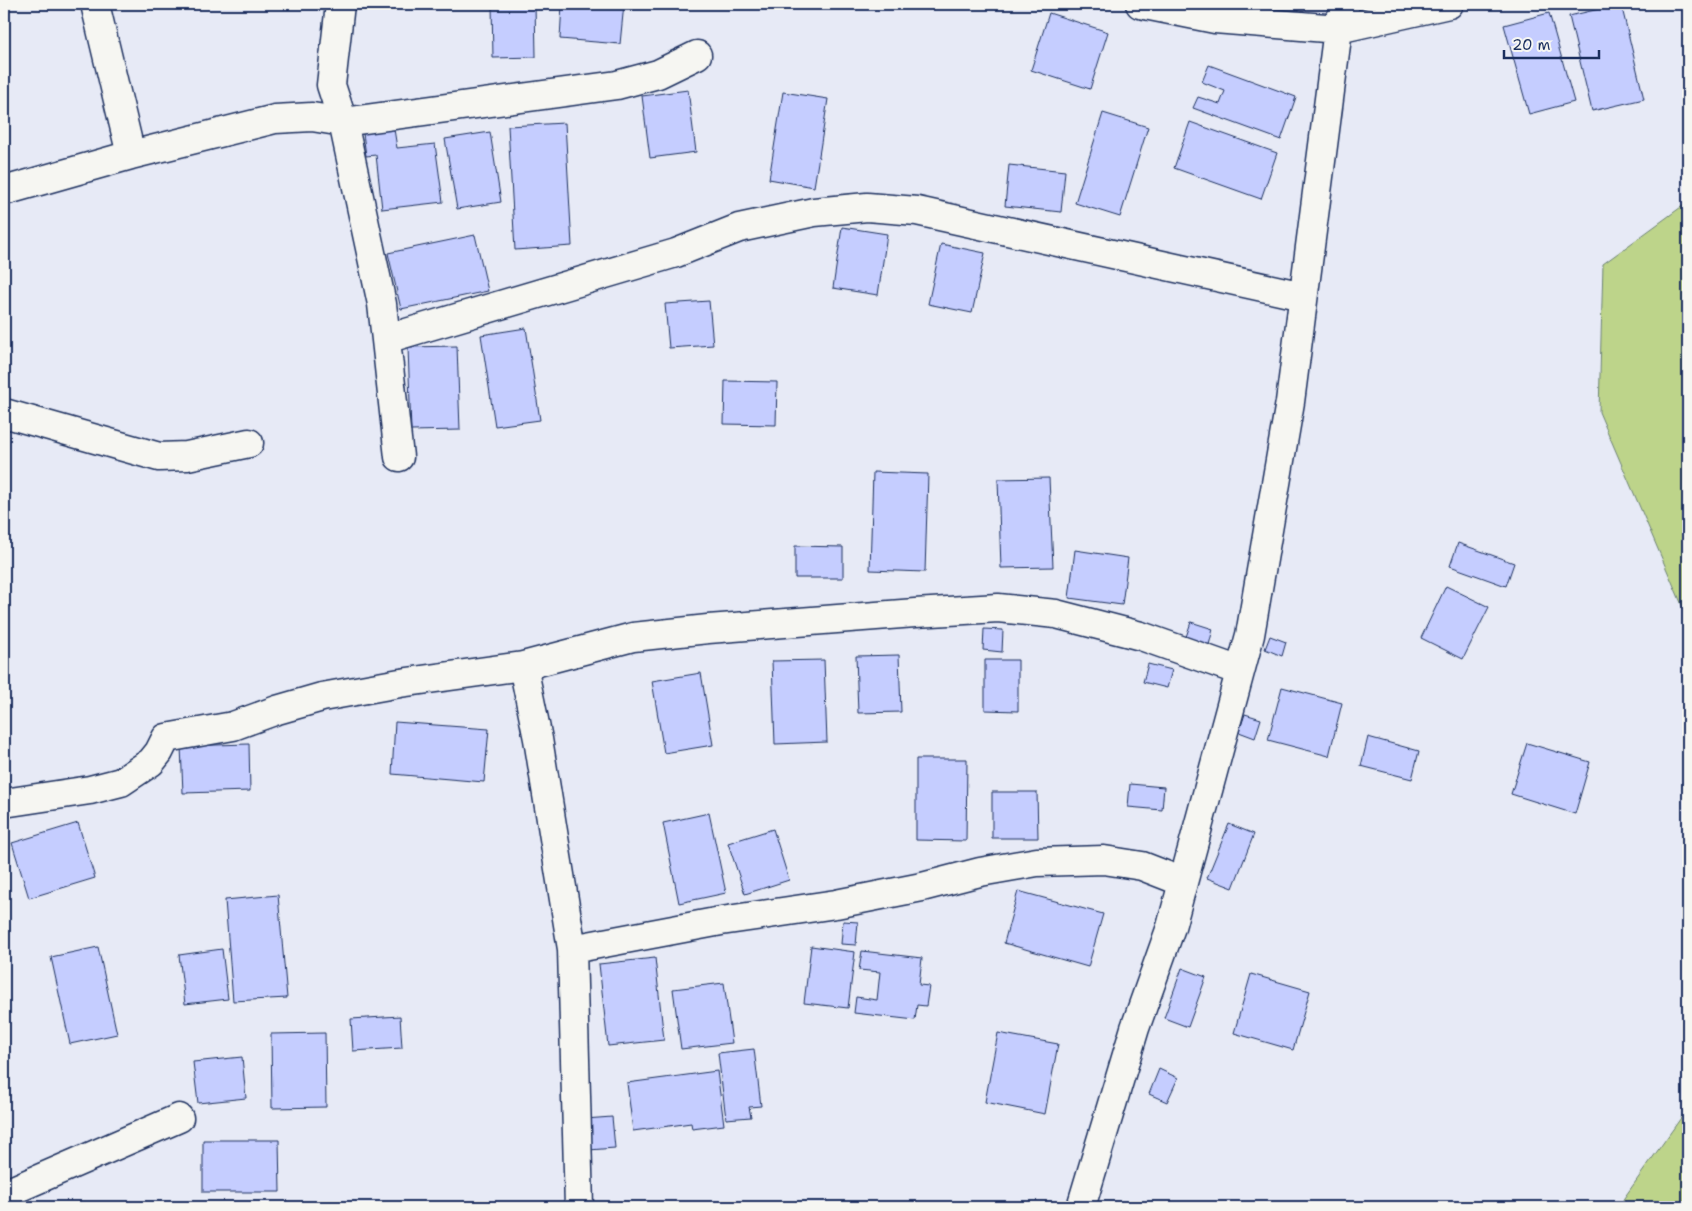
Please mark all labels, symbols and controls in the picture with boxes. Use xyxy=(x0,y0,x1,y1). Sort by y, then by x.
scale bar xyxy=(1504,28,1600,60)
text: 20 m xyxy=(1512,35,1551,55)

